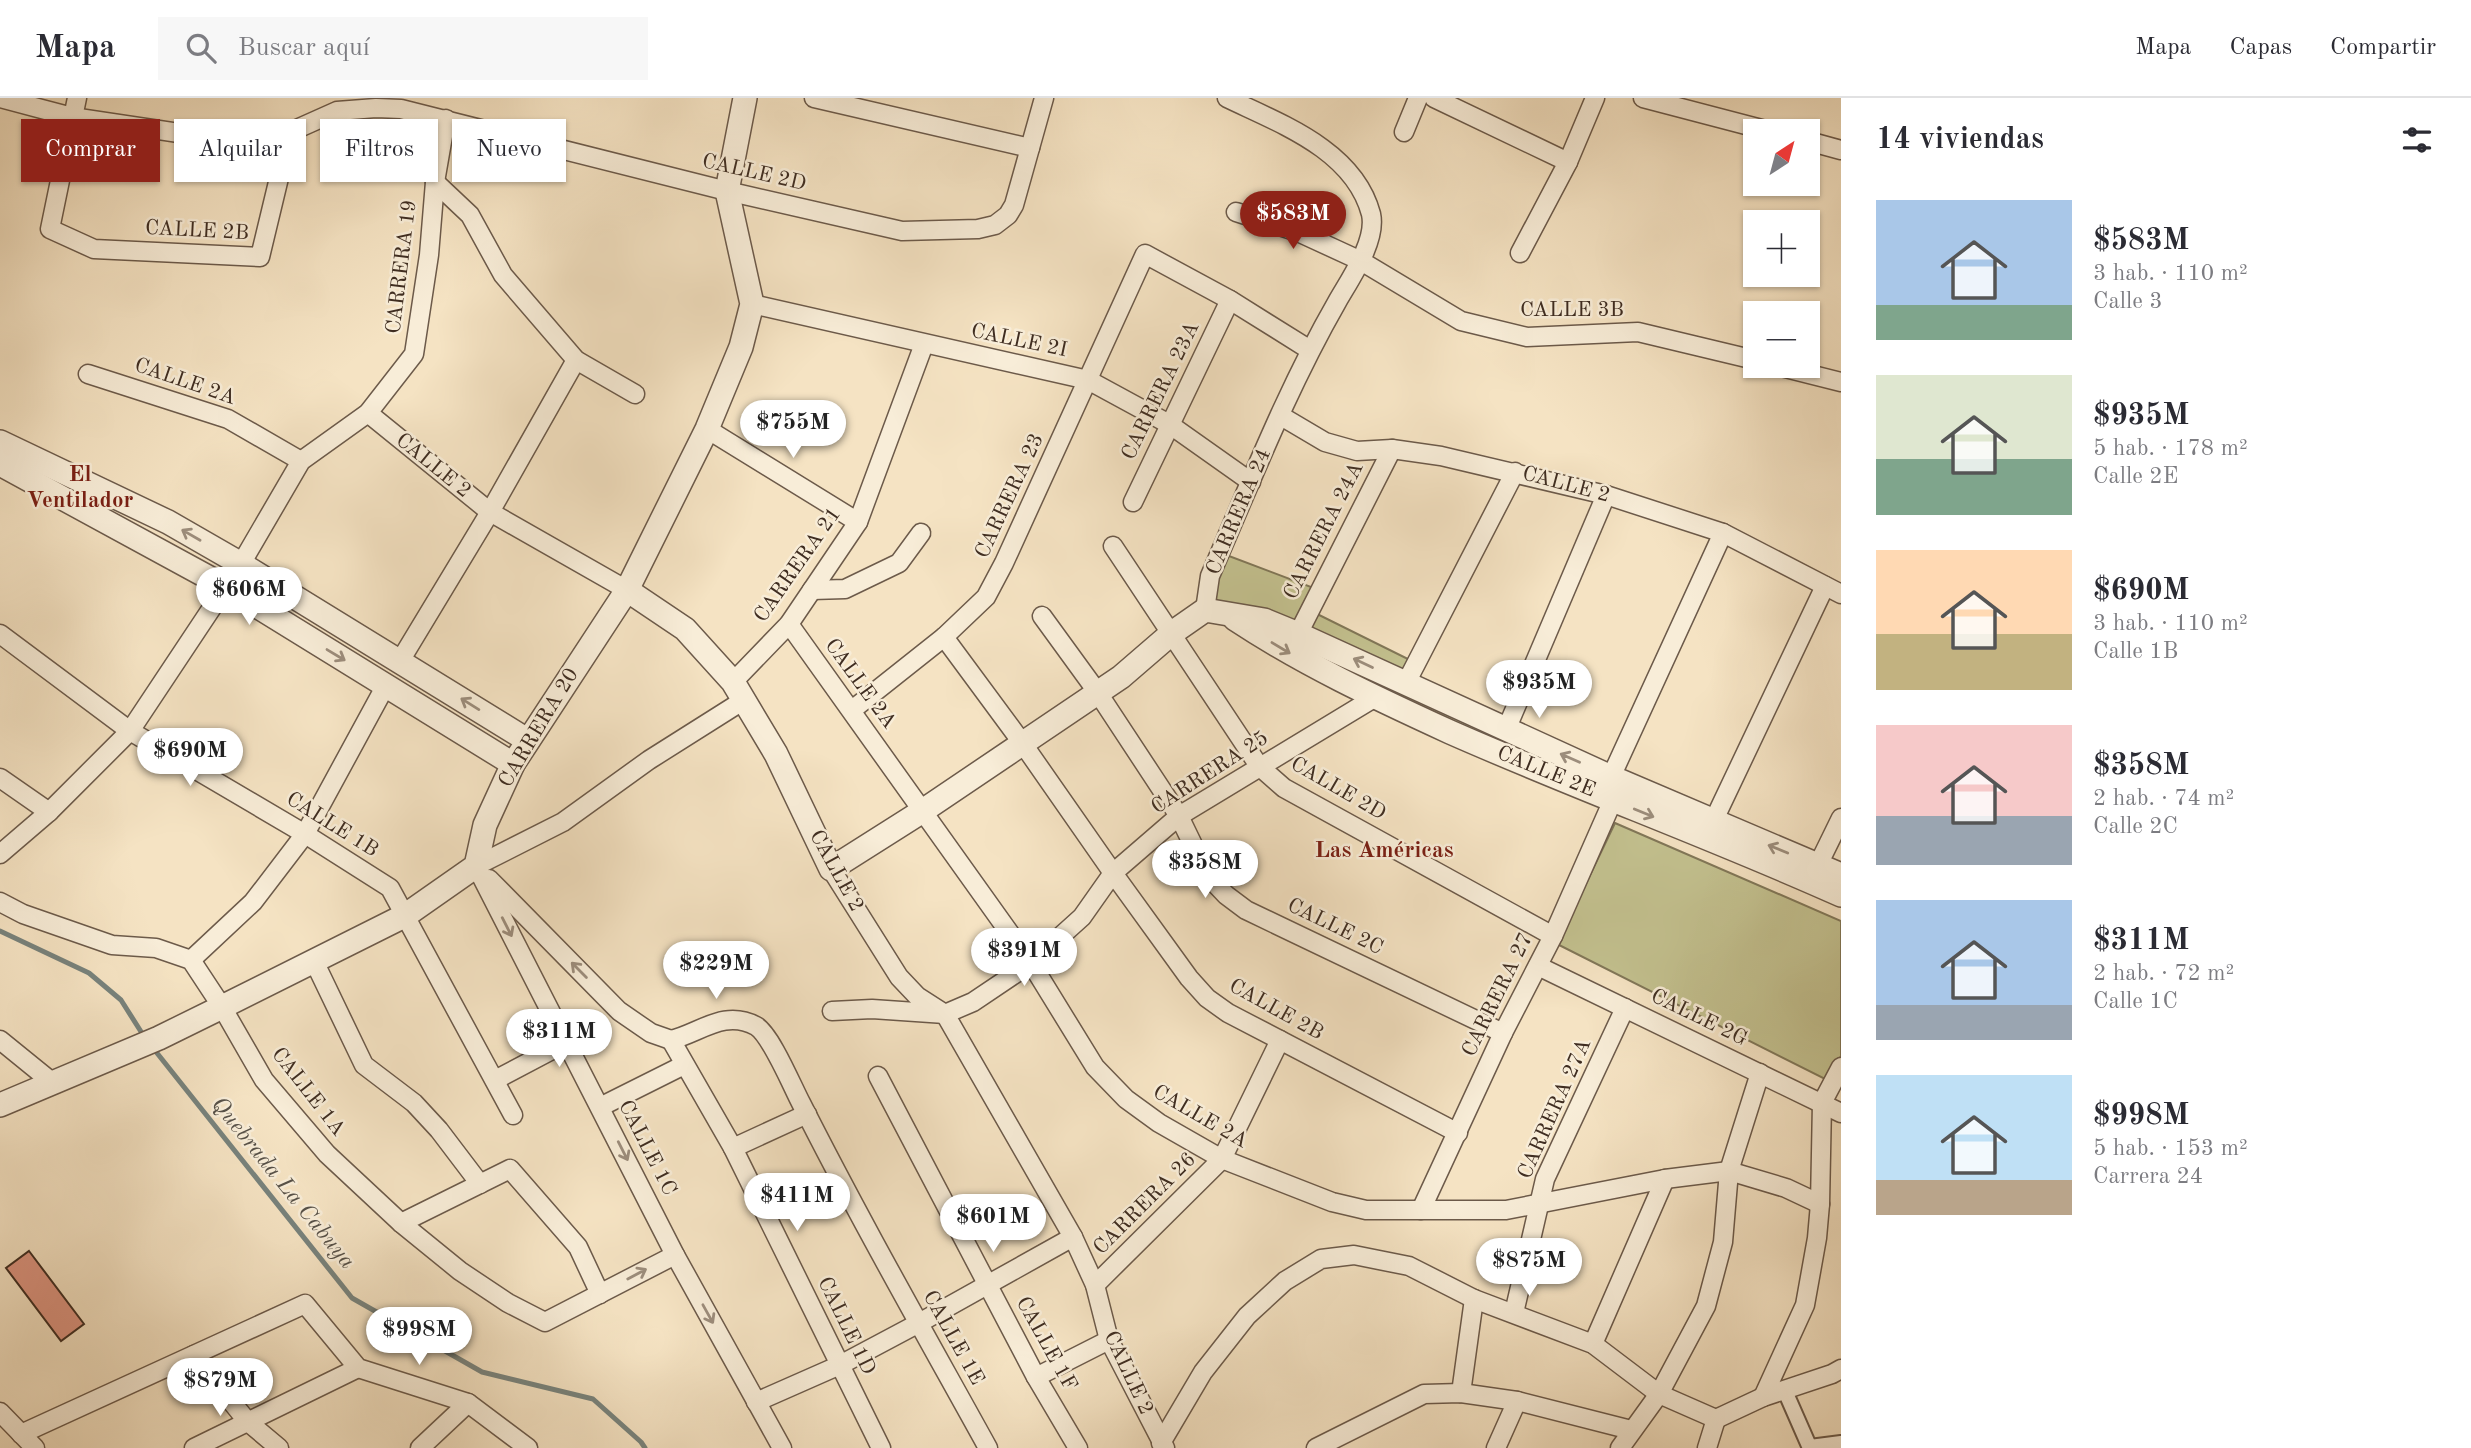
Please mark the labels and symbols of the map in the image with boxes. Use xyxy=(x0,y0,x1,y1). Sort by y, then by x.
north arrow xyxy=(1743,119,1820,196)
street label: CALLE 2D xyxy=(700,151,808,195)
pin: $583M xyxy=(1244,192,1342,251)
street label: CARRERA 19 xyxy=(383,199,421,335)
street label: CALLE 2B xyxy=(144,218,250,244)
street label: CALLE 3B xyxy=(1520,300,1624,321)
street label: CARRERA 23A xyxy=(1118,319,1204,463)
street label: CALLE 2I xyxy=(969,321,1069,361)
street label: CALLE 2A xyxy=(132,355,238,409)
pin: $755M xyxy=(744,400,842,460)
street label: CALLE 2 xyxy=(392,430,474,502)
street label: CARRERA 23 xyxy=(972,430,1048,562)
street label: CARRERA 24 xyxy=(1203,446,1275,578)
street label: CARRERA 24A xyxy=(1280,459,1368,603)
district label: El Ventilador xyxy=(26,463,134,512)
street label: CALLE 2 xyxy=(1520,463,1612,507)
street label: CARRERA 21 xyxy=(751,504,845,626)
one-way arrow xyxy=(182,528,202,542)
pin: $606M xyxy=(200,568,298,627)
street label: CALLE 2A xyxy=(820,635,900,733)
one-way arrow xyxy=(1270,642,1290,656)
one-way arrow xyxy=(326,648,346,662)
one-way arrow xyxy=(1353,656,1374,670)
pin: $935M xyxy=(1490,660,1588,720)
street label: CARRERA 20 xyxy=(495,665,583,791)
one-way arrow xyxy=(460,696,480,710)
street label: CARRERA 25 xyxy=(1148,727,1272,819)
pin: $690M xyxy=(141,728,239,788)
street label: CALLE 2E xyxy=(1494,743,1598,801)
one-way arrow xyxy=(1559,751,1581,764)
street label: CALLE 2D xyxy=(1287,753,1389,825)
street label: CALLE 1B xyxy=(282,788,382,862)
one-way arrow xyxy=(1633,807,1654,820)
street label: CALLE 2 xyxy=(805,827,867,915)
district label: Las Américas xyxy=(1314,839,1454,862)
pin: $358M xyxy=(1156,840,1254,900)
one-way arrow xyxy=(1768,842,1789,855)
street label: CALLE 2C xyxy=(1284,895,1386,959)
one-way arrow xyxy=(501,916,515,937)
pin: $391M xyxy=(975,928,1073,988)
street label: CARRERA 27 xyxy=(1459,930,1537,1060)
pin: $229M xyxy=(667,942,765,1001)
one-way arrow xyxy=(570,962,587,979)
street label: CALLE 2B xyxy=(1225,976,1327,1044)
street label: CALLE 2G xyxy=(1647,986,1751,1050)
pin: $311M xyxy=(510,1010,608,1069)
street label: CARRERA 27A xyxy=(1515,1036,1595,1182)
street label: CALLE 1A xyxy=(267,1044,349,1140)
street label: CALLE 2A xyxy=(1149,1081,1251,1153)
water label: Quebrada La Cabuya xyxy=(206,1093,359,1274)
street label: CALLE 1C xyxy=(614,1097,680,1199)
one-way arrow xyxy=(616,1140,630,1161)
street label: CARRERA 26 xyxy=(1090,1149,1200,1259)
pin: $411M xyxy=(748,1174,846,1233)
pin: $601M xyxy=(944,1194,1042,1254)
pin: $875M xyxy=(1480,1238,1578,1298)
one-way arrow xyxy=(626,1267,647,1280)
street label: CALLE 1D xyxy=(813,1274,879,1378)
street label: CALLE 1E xyxy=(919,1287,987,1389)
street label: CALLE 1F xyxy=(1012,1293,1080,1395)
one-way arrow xyxy=(701,1304,715,1324)
pin: $998M xyxy=(370,1308,468,1367)
street label: CALLE 2 xyxy=(1100,1328,1156,1418)
pin: $879M xyxy=(171,1358,269,1418)

